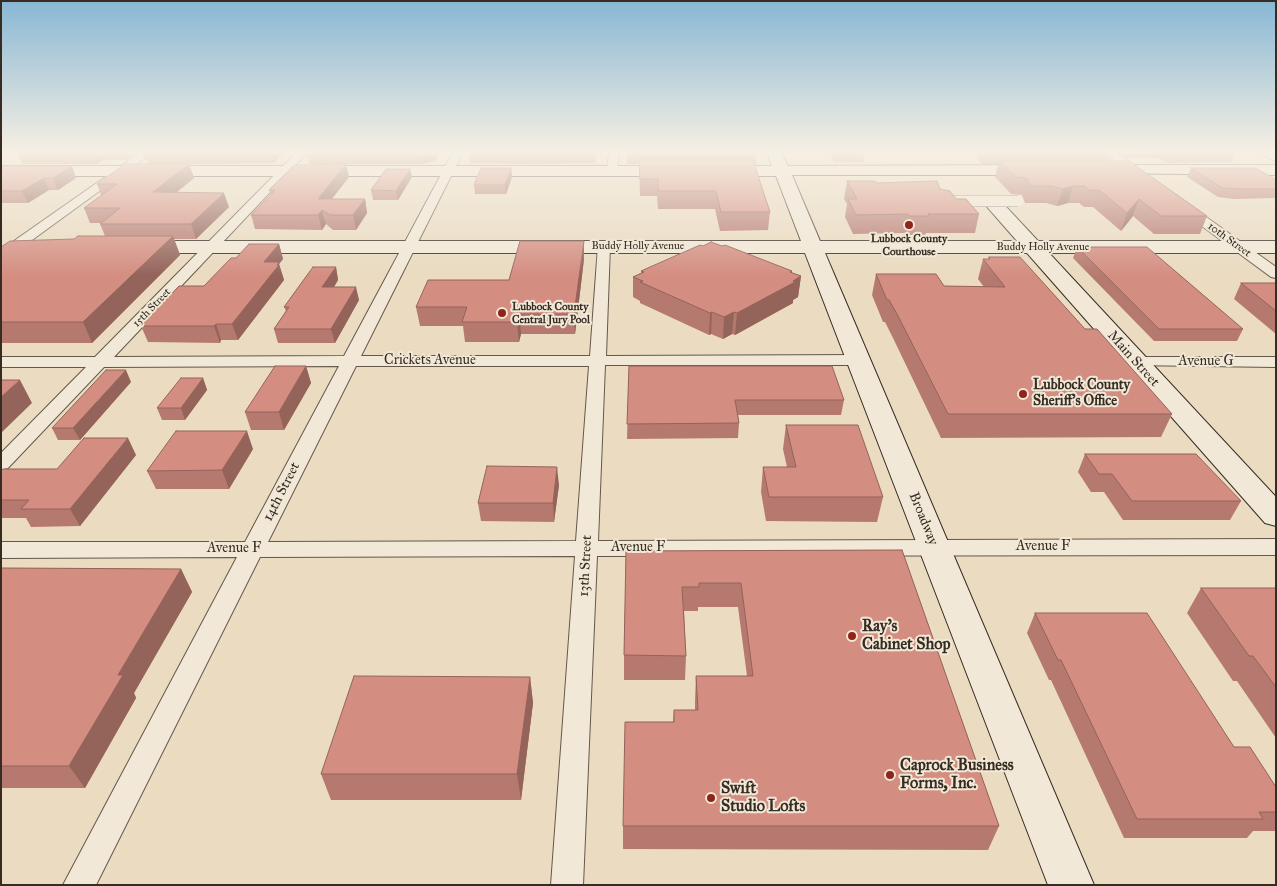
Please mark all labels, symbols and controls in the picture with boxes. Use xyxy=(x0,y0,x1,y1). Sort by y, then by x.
marker: Lubbock County Courthouse xyxy=(903,219,915,231)
street label: 10th Street xyxy=(1205,220,1253,260)
place label: Lubbock County Courthouse xyxy=(871,232,947,258)
street label: Buddy Holly Avenue xyxy=(592,239,684,253)
street label: Buddy Holly Avenue xyxy=(997,240,1089,254)
street label: 15th Street xyxy=(130,286,174,330)
place label: Lubbock County Central Jury Pool xyxy=(512,300,590,326)
marker: Lubbock County Central Jury Pool xyxy=(496,307,508,319)
street label: Main Street xyxy=(1103,328,1163,390)
street label: Crickets Avenue xyxy=(384,353,476,369)
street label: Avenue G xyxy=(1178,354,1234,370)
place label: Lubbock County Sheriff's Office xyxy=(1033,378,1130,411)
marker: Lubbock County Sheriff's Office xyxy=(1017,388,1029,400)
street label: 14th Street xyxy=(260,460,304,524)
street label: Broadway xyxy=(905,490,941,548)
street label: 13th Street xyxy=(576,535,596,597)
street label: Avenue F xyxy=(1016,539,1070,555)
street label: Avenue F xyxy=(611,540,665,556)
street label: Avenue F xyxy=(207,541,261,557)
place label: Ray's Cabinet Shop xyxy=(862,617,950,655)
marker: Ray's Cabinet Shop xyxy=(846,630,858,642)
place label: Caprock Business Forms, Inc. xyxy=(900,756,1014,794)
marker: Caprock Business Forms, Inc. xyxy=(884,769,896,781)
place label: Swift Studio Lofts xyxy=(721,779,805,817)
marker: Swift Studio Lofts xyxy=(705,792,717,804)

